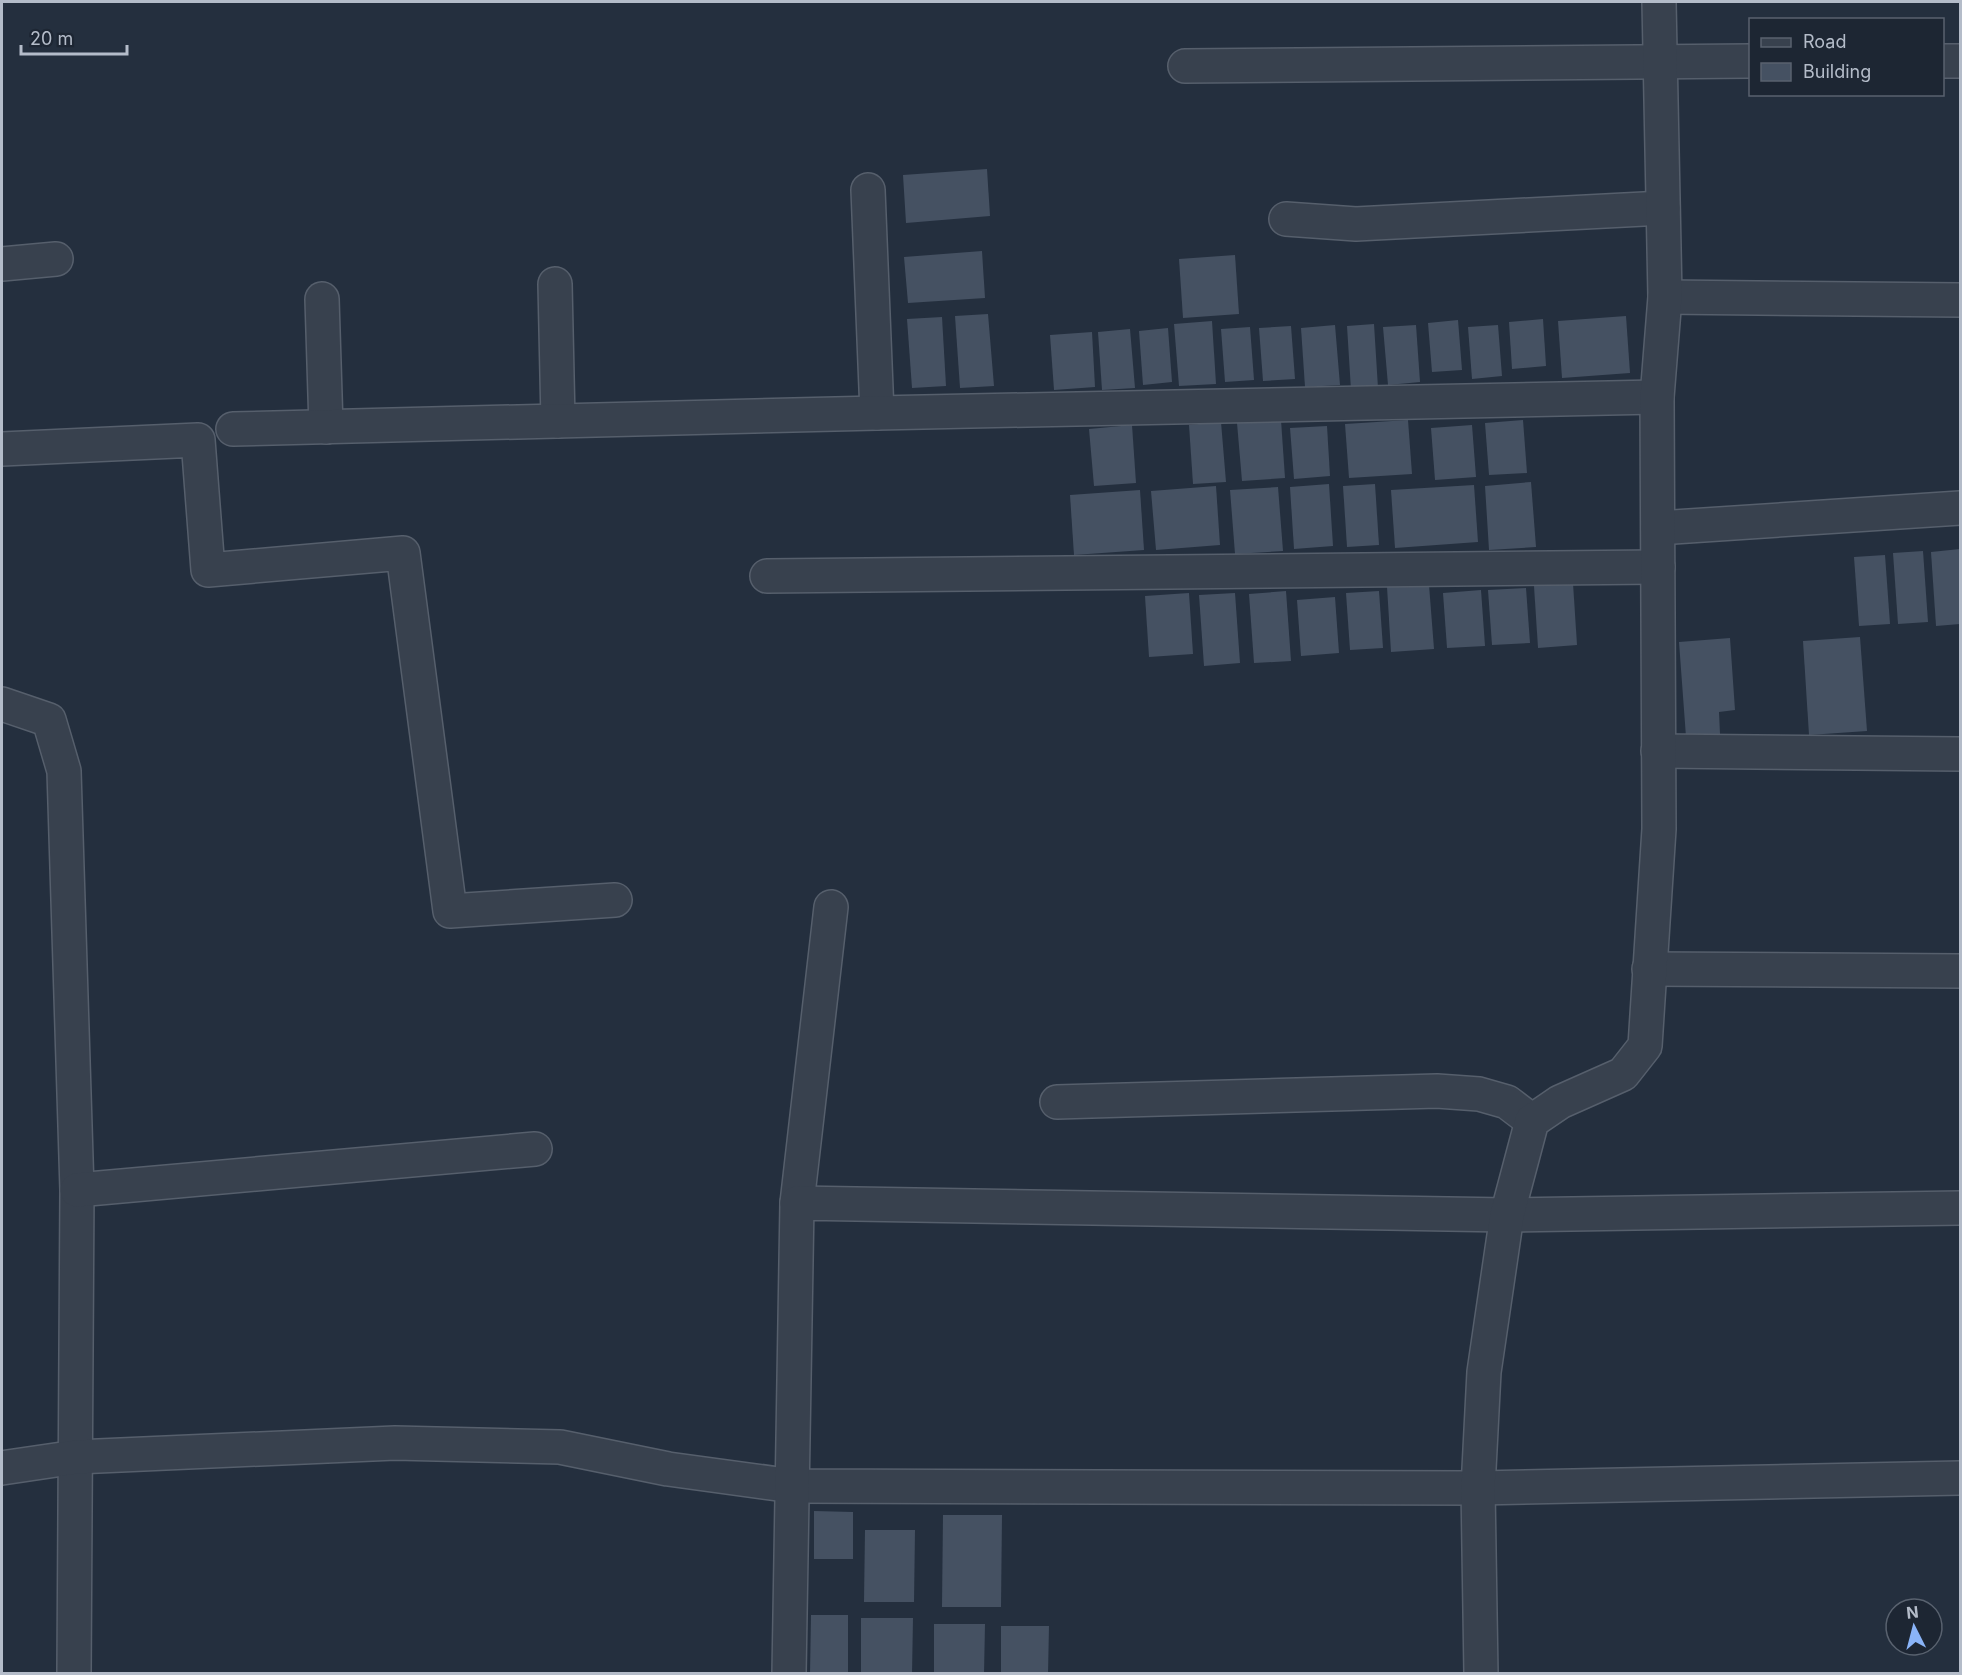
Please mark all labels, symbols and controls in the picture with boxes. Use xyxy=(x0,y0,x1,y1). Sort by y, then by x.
scale bar xyxy=(21,18,128,56)
legend xyxy=(1749,18,1944,96)
text: 20 m xyxy=(30,28,73,49)
text: Road xyxy=(1803,31,1846,52)
text: Building xyxy=(1803,61,1871,82)
north arrow xyxy=(1884,1597,1944,1657)
text: N xyxy=(1905,1601,1920,1623)

